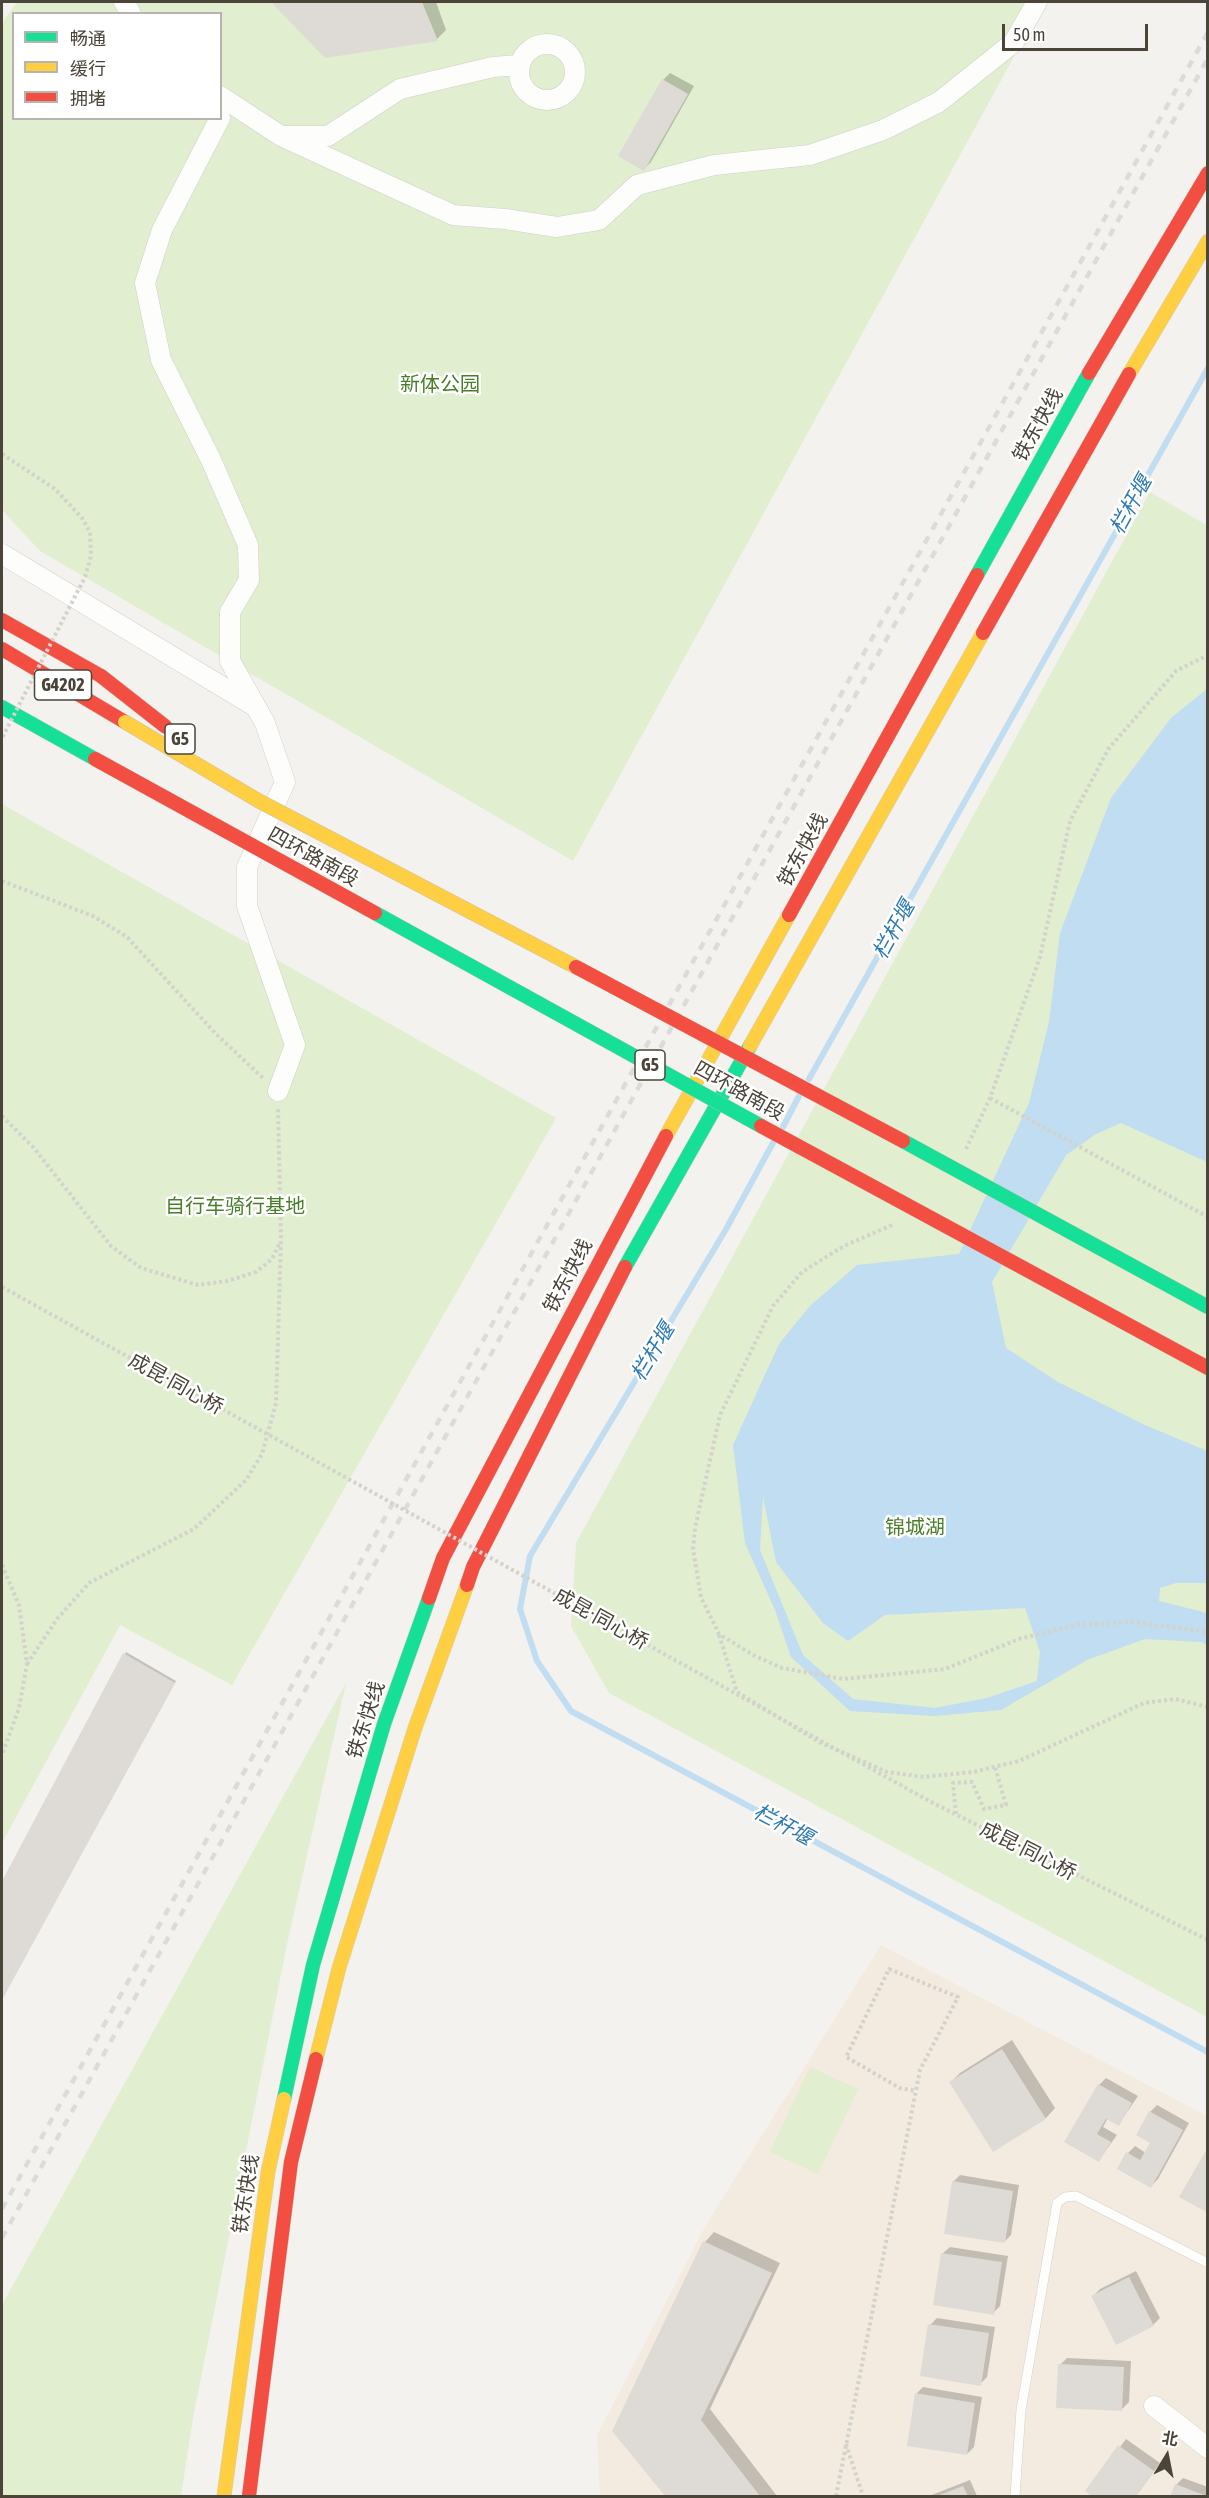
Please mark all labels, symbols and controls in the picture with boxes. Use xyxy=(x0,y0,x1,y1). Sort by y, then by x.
legend xyxy=(12,12,222,120)
scale bar xyxy=(1005,12,1150,50)
text: 50 m xyxy=(1013,24,1045,45)
text: 畅通 xyxy=(70,28,106,49)
text: 缓行 xyxy=(70,58,106,79)
text: 拥堵 xyxy=(70,88,106,109)
park label: 新体公园 xyxy=(400,373,480,397)
street label: 铁东快线 xyxy=(1008,384,1068,466)
water label: 栏杆堰 xyxy=(1105,471,1157,539)
road number: G4202 xyxy=(34,670,92,700)
road number: G5 xyxy=(165,724,195,754)
street label: 铁东快线 xyxy=(773,809,833,891)
street label: 四环路南段 xyxy=(263,822,363,892)
water label: 栏杆堰 xyxy=(868,896,920,964)
road number: G5 xyxy=(635,1050,665,1080)
street label: 四环路南段 xyxy=(689,1056,789,1126)
park label: 自行车骑行基地 xyxy=(165,1195,305,1219)
street label: 铁东快线 xyxy=(539,1235,597,1317)
water label: 栏杆堰 xyxy=(626,1319,680,1385)
street label: 成昆·同心桥 xyxy=(125,1348,227,1420)
park label: 锦城湖 xyxy=(885,1516,945,1540)
street label: 成昆·同心桥 xyxy=(550,1583,652,1655)
street label: 铁东快线 xyxy=(342,1678,390,1762)
water label: 栏杆堰 xyxy=(749,1799,817,1851)
street label: 成昆·同心桥 xyxy=(976,1817,1080,1885)
street label: 铁东快线 xyxy=(228,2153,264,2235)
north arrow xyxy=(1137,2426,1197,2486)
text: 北 xyxy=(1161,2428,1180,2449)

